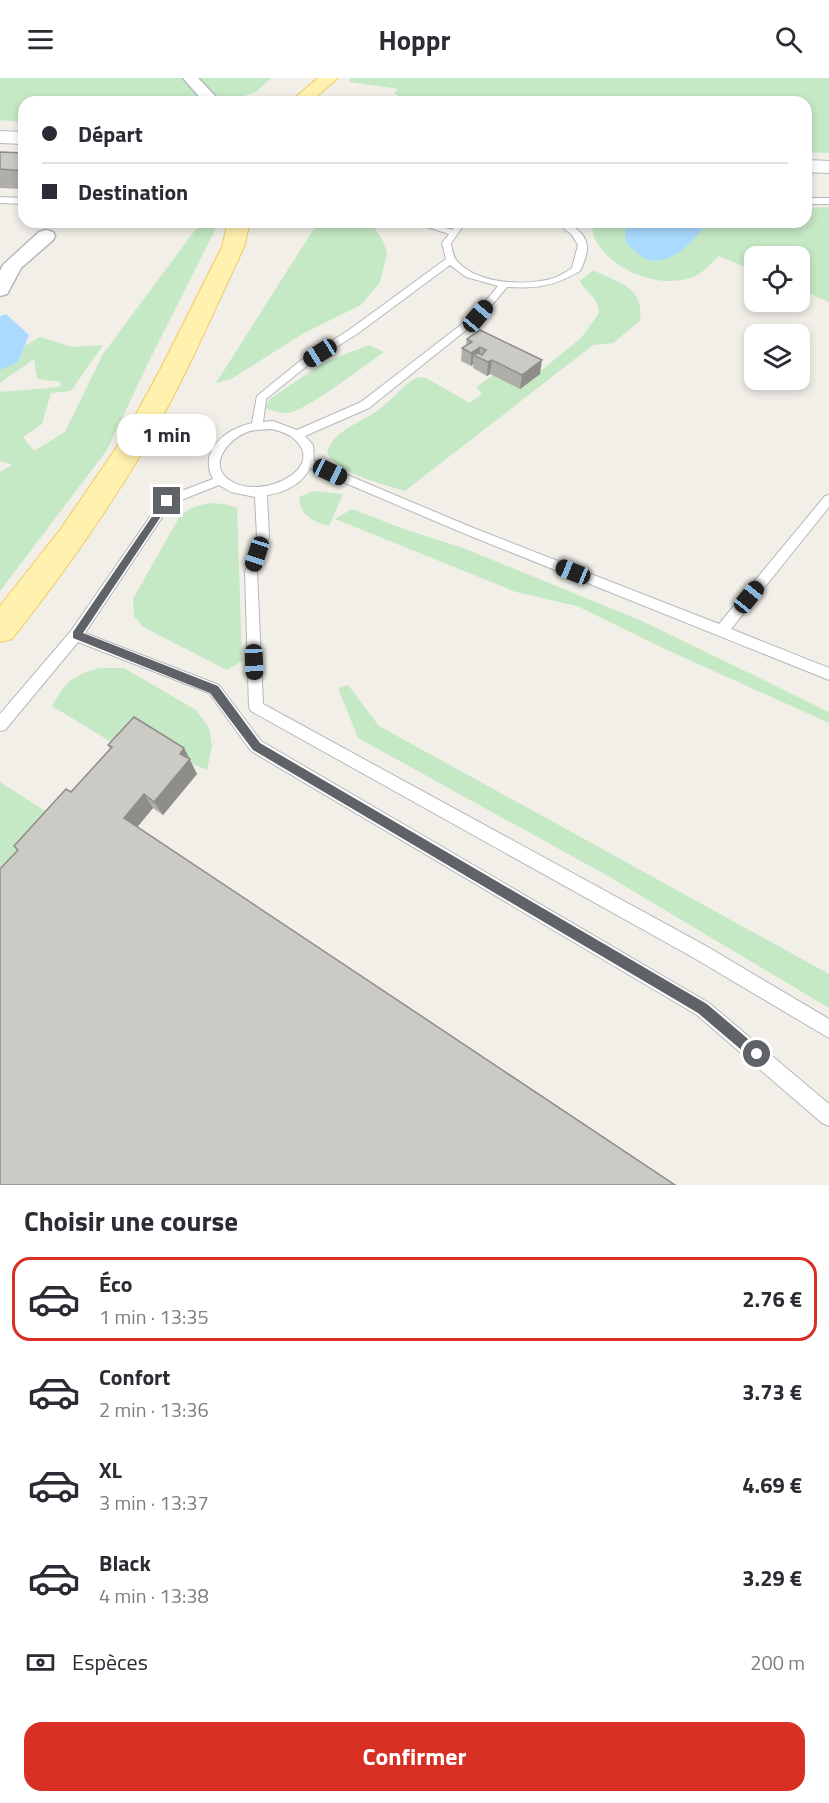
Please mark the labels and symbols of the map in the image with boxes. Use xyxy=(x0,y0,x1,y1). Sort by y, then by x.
car xyxy=(460,296,496,336)
car xyxy=(300,336,340,370)
callout: 1 min xyxy=(118,414,216,456)
car xyxy=(310,456,350,488)
route end xyxy=(153,487,180,514)
car xyxy=(243,534,271,574)
car xyxy=(553,557,593,587)
car xyxy=(731,577,767,617)
car xyxy=(244,644,264,680)
route start xyxy=(743,1040,770,1067)

